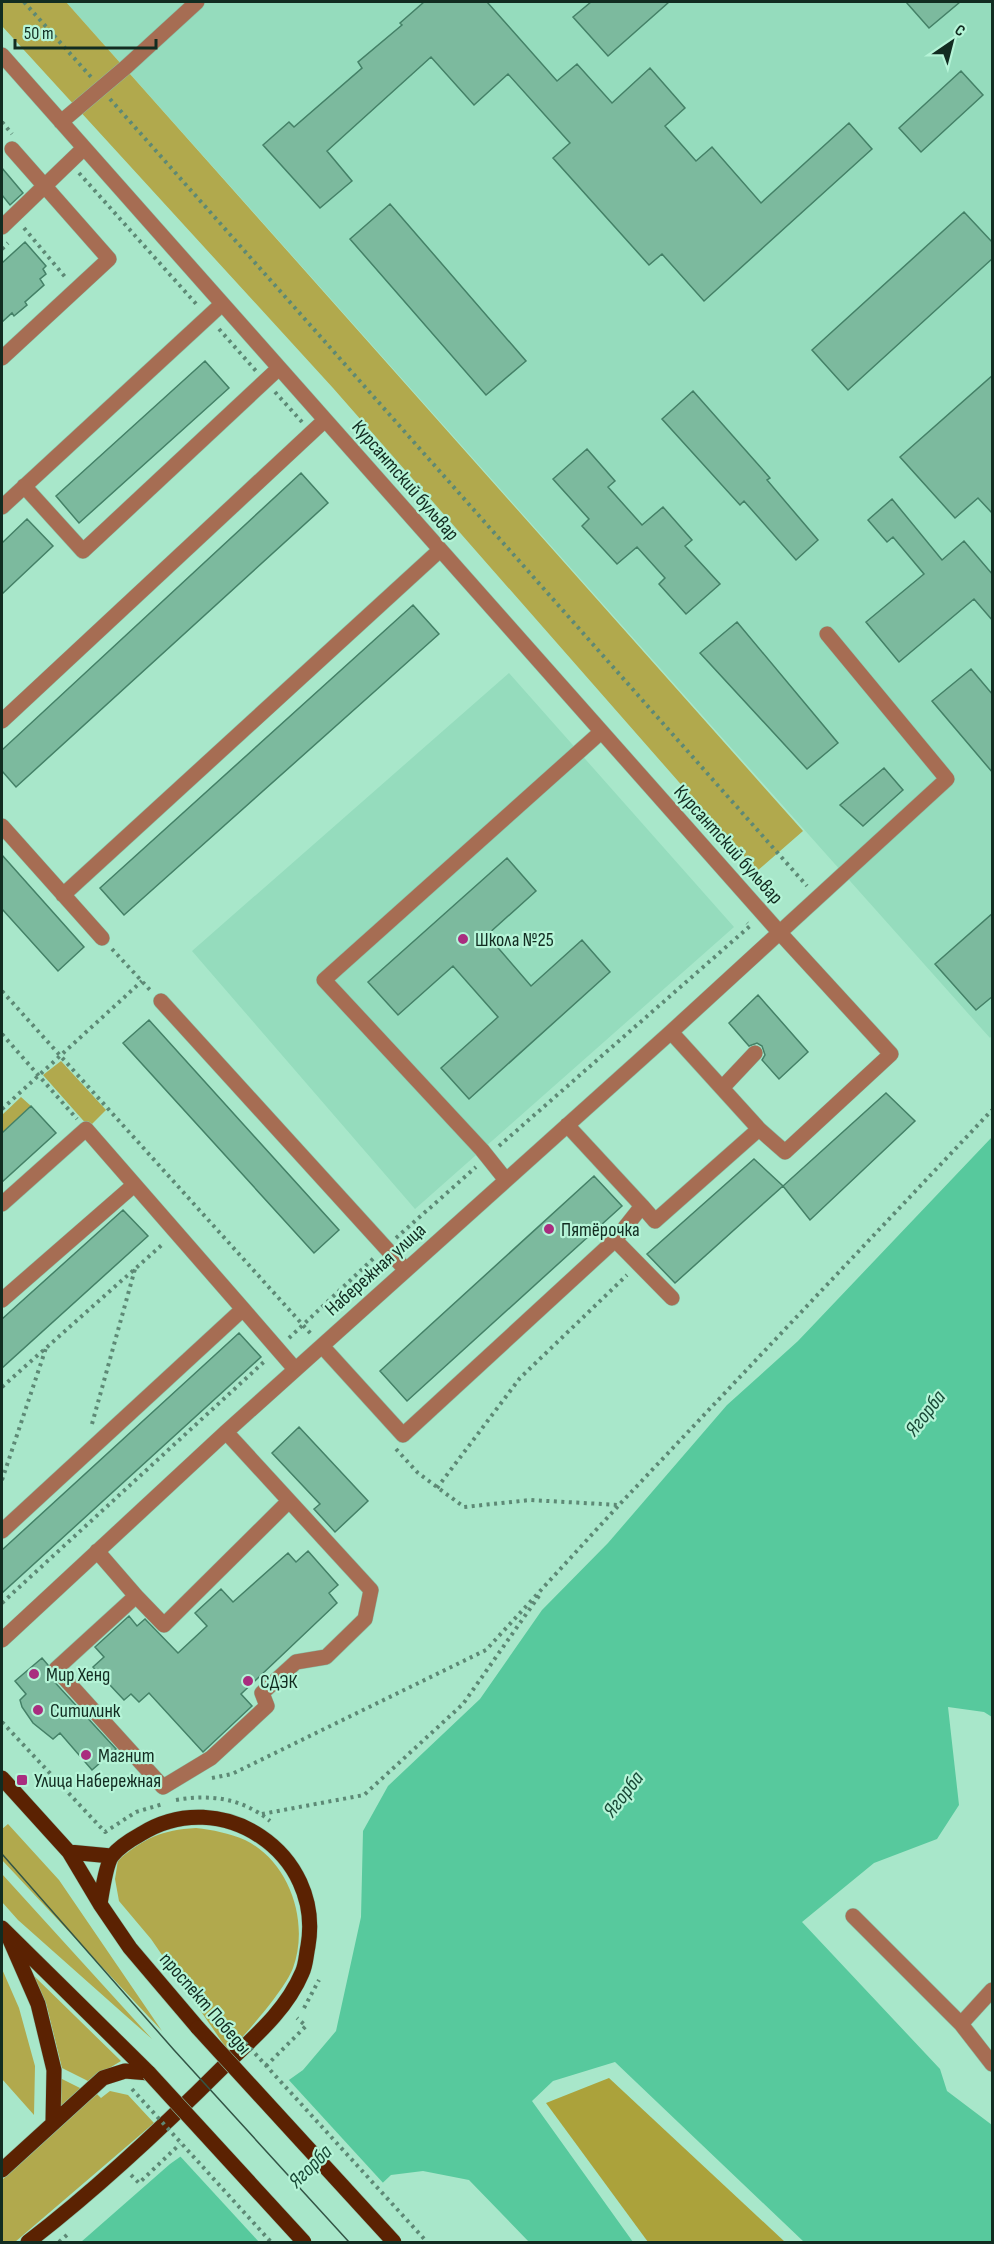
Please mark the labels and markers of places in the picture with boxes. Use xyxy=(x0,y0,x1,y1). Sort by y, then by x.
place label: Школа №25 xyxy=(475,928,554,952)
marker: Школа №25 xyxy=(456,932,470,946)
place label: Пятёрочка xyxy=(561,1218,640,1242)
marker: Пятёрочка xyxy=(542,1222,556,1236)
place label: Мир Хенд xyxy=(46,1663,110,1687)
marker: Мир Хенд xyxy=(27,1667,41,1681)
place label: СДЭК xyxy=(260,1670,298,1694)
marker: СДЭК xyxy=(241,1674,255,1688)
place label: Ситилинк xyxy=(50,1699,121,1723)
marker: Ситилинк xyxy=(31,1703,45,1717)
place label: Магнит xyxy=(98,1744,155,1768)
marker: Магнит xyxy=(79,1748,93,1762)
place label: Улица Набережная xyxy=(34,1769,161,1793)
marker: Улица Набережная xyxy=(15,1773,29,1787)

